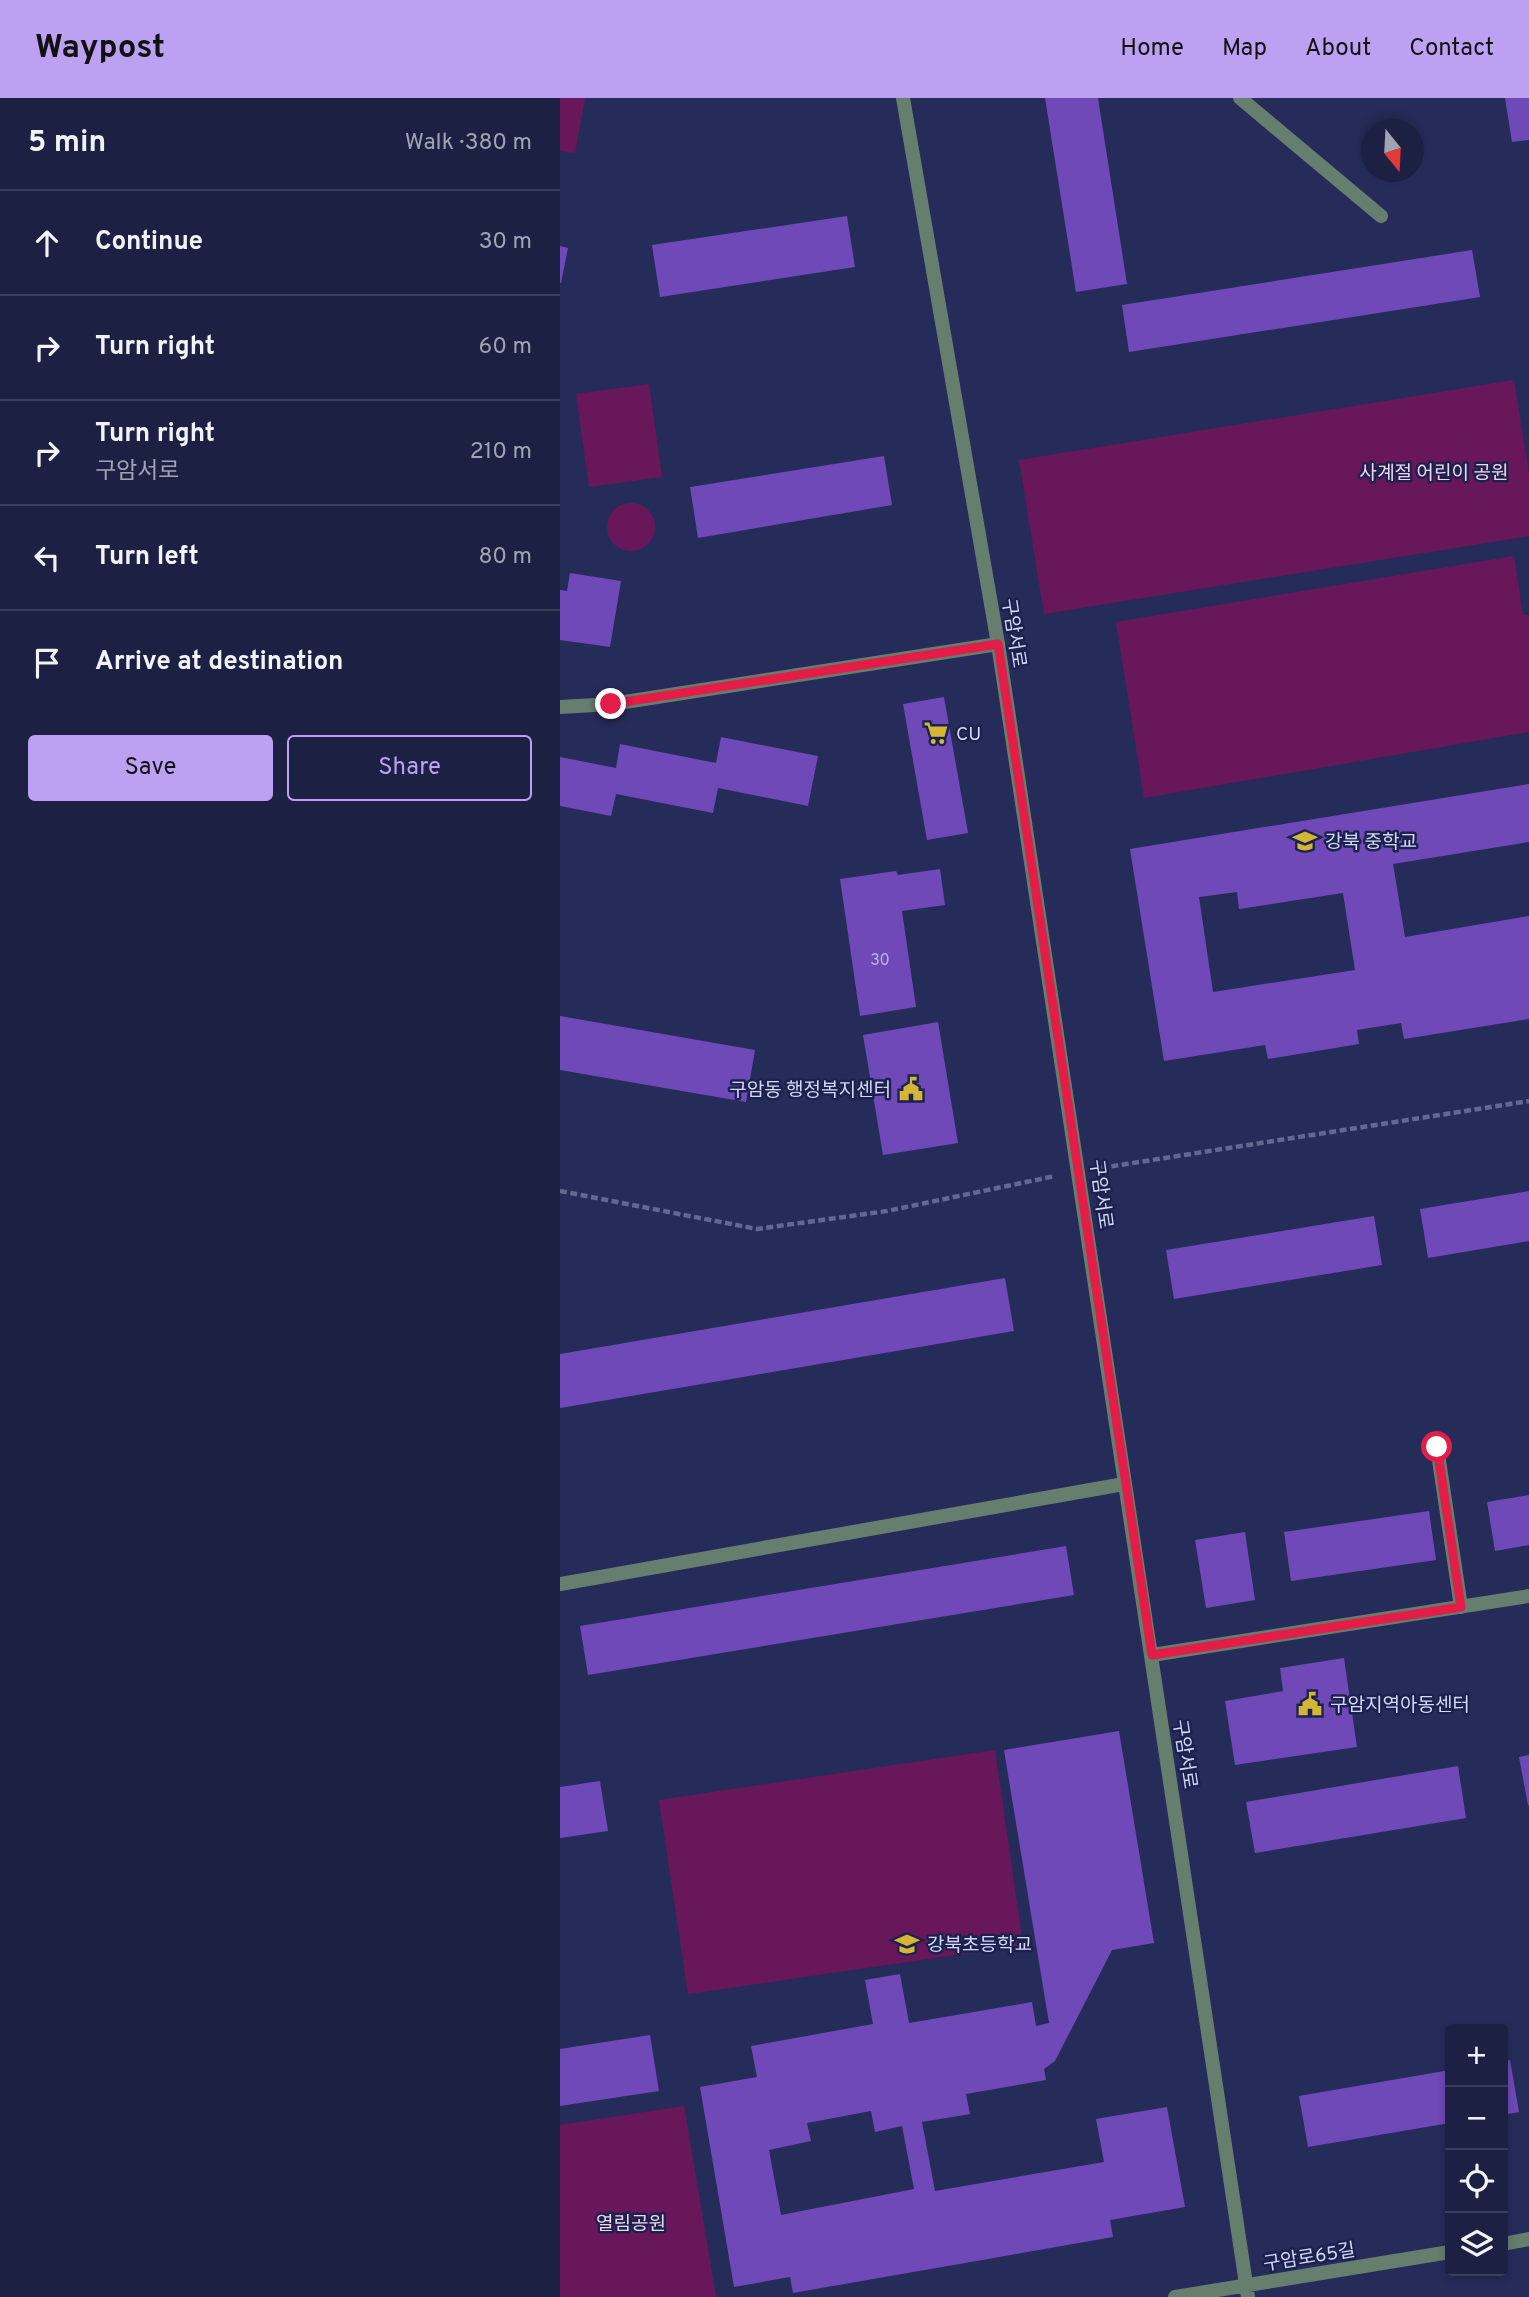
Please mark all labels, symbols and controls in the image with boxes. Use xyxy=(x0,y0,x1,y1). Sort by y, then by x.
text: Waypost xyxy=(35,28,165,70)
text: Home xyxy=(1120,34,1184,64)
text: Map xyxy=(1222,34,1267,64)
text: About xyxy=(1305,34,1371,64)
text: Contact xyxy=(1409,34,1494,64)
north arrow xyxy=(1361,119,1424,182)
text: 5 min xyxy=(28,125,106,162)
text: Walk · 380 m xyxy=(405,129,532,158)
icon: ahead xyxy=(28,224,66,262)
text: Continue xyxy=(95,226,203,259)
text: 30 m xyxy=(479,228,532,257)
icon: right xyxy=(28,329,66,367)
text: Turn right xyxy=(95,331,215,364)
text: 60 m xyxy=(479,333,532,362)
text: Turn right xyxy=(95,418,215,451)
icon: right xyxy=(28,434,66,472)
text: 210 m xyxy=(470,438,532,467)
text: 구암서로 xyxy=(95,458,180,487)
park label: 사계절 어린이 공원 xyxy=(1360,462,1508,486)
icon: left xyxy=(28,539,66,577)
text: Turn left xyxy=(95,541,199,574)
text: 80 m xyxy=(479,543,532,572)
street label: 구암서로 xyxy=(996,597,1030,670)
icon: arrive xyxy=(28,644,66,682)
text: Arrive at destination xyxy=(95,646,343,679)
route end xyxy=(595,688,626,719)
supermarket icon: CU xyxy=(922,719,950,747)
place label: CU xyxy=(956,723,981,747)
button: Save xyxy=(28,735,273,801)
button: Share xyxy=(287,735,532,801)
school or university icon: 강북 중학교 xyxy=(1291,827,1319,855)
place label: 강북 중학교 xyxy=(1325,831,1417,855)
house number: 30 xyxy=(870,951,890,971)
public building icon: 구암동 행정복지센터 xyxy=(897,1075,925,1103)
place label: 구암동 행정복지센터 xyxy=(729,1079,891,1103)
street label: 구암서로 xyxy=(1083,1158,1117,1231)
route start xyxy=(1421,1431,1452,1462)
public building icon: 구암지역아동센터 xyxy=(1296,1690,1324,1718)
place label: 구암지역아동센터 xyxy=(1330,1694,1470,1718)
street label: 구암서로 xyxy=(1167,1718,1201,1791)
school or university icon: 강북초등학교 xyxy=(893,1930,921,1958)
place label: 강북초등학교 xyxy=(927,1934,1032,1958)
map controls xyxy=(1445,2024,1508,2276)
button: + xyxy=(1445,2024,1508,2087)
button: − xyxy=(1445,2087,1508,2150)
button: locate xyxy=(1445,2150,1508,2213)
park label: 열림공원 xyxy=(596,2213,666,2237)
button: layers xyxy=(1445,2213,1508,2276)
street label: 구암로65길 xyxy=(1261,2239,1357,2277)

